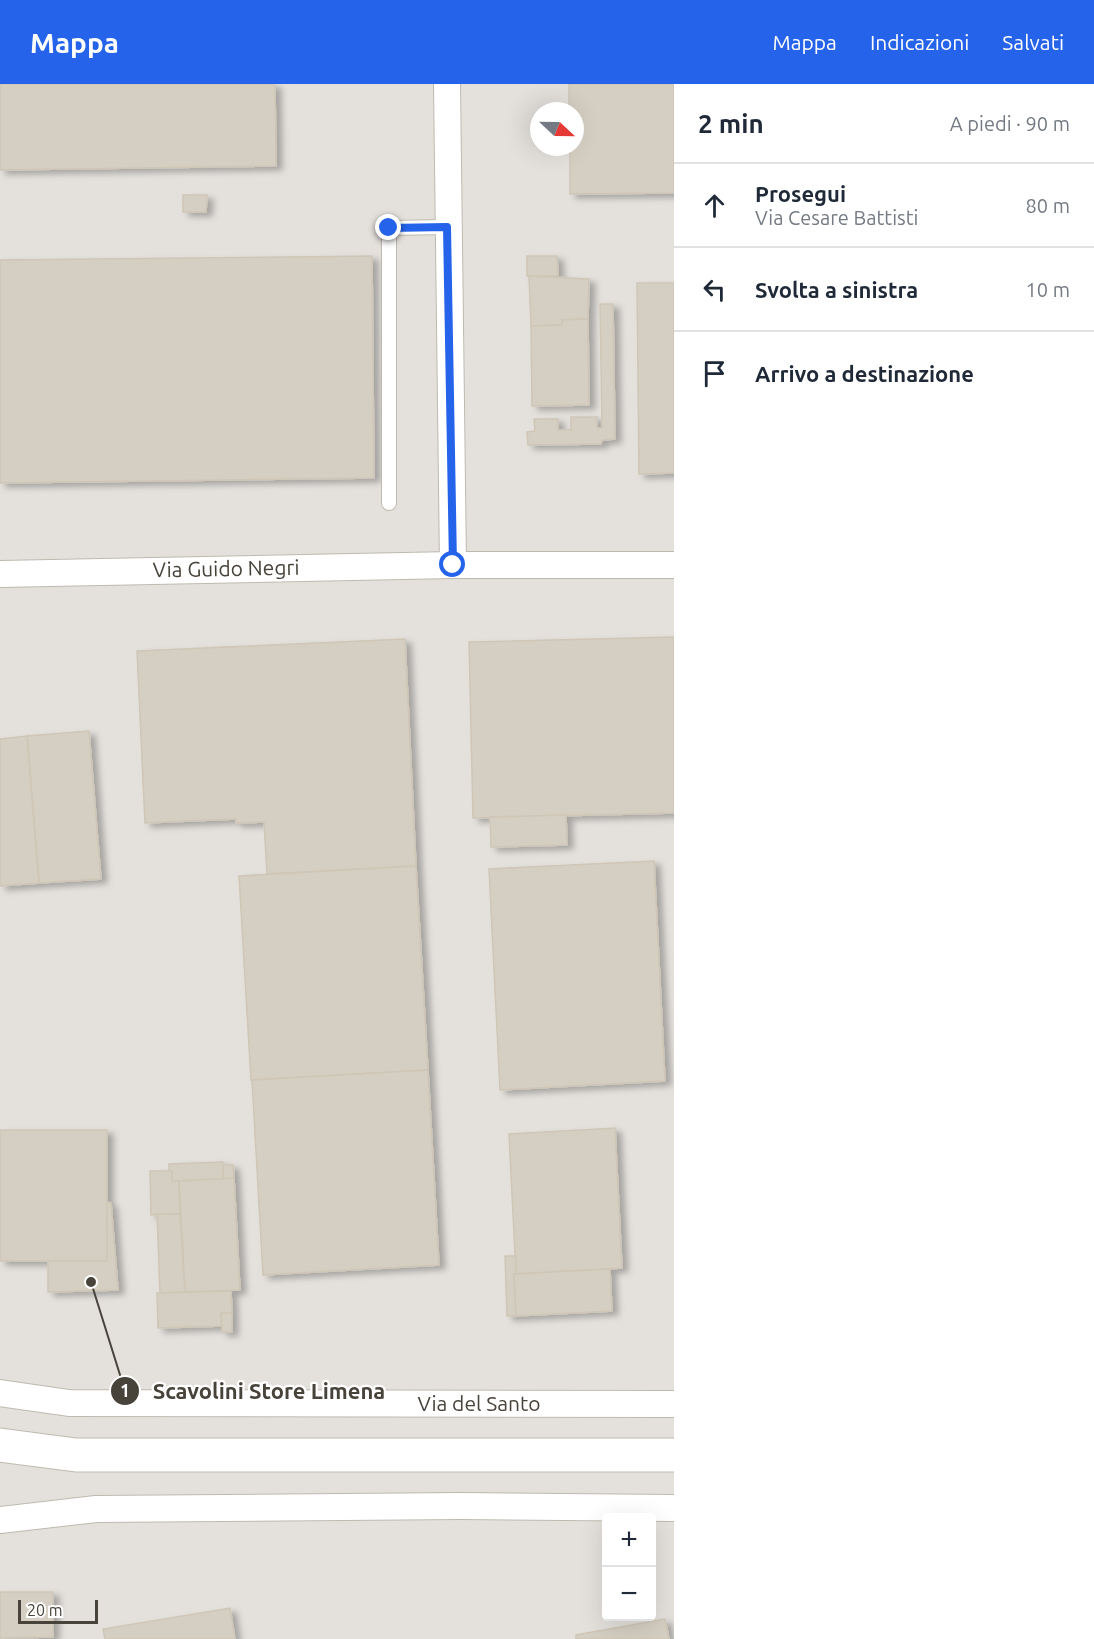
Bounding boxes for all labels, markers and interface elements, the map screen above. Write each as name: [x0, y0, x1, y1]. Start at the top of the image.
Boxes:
text: Mappa: [30, 27, 119, 58]
text: Mappa: [772, 30, 837, 54]
text: Indicazioni: [870, 30, 969, 54]
text: Salvati: [1002, 30, 1064, 54]
north arrow: [530, 102, 584, 156]
text: 2 min: [698, 109, 764, 138]
text: A piedi · 90 m: [950, 112, 1070, 135]
text: Prosegui: [755, 181, 846, 206]
icon: ahead: [698, 189, 731, 222]
text: 80 m: [1026, 194, 1070, 217]
text: Via Cesare Battisti: [755, 206, 918, 229]
route end: [375, 214, 401, 240]
icon: left: [698, 273, 731, 306]
text: Svolta a sinistra: [755, 277, 918, 302]
text: 10 m: [1026, 278, 1070, 301]
icon: arrive: [698, 357, 731, 390]
text: Arrivo a destinazione: [755, 361, 974, 386]
route start: [439, 551, 465, 577]
street label: Via Guido Negri: [152, 555, 300, 581]
callout: Scavolini Store Limena: [110, 1371, 397, 1411]
text: Scavolini Store Limena: [153, 1378, 385, 1403]
text: 1: [120, 1380, 130, 1400]
street label: Via del Santo: [417, 1391, 541, 1415]
map controls: [602, 1513, 656, 1621]
button: +: [602, 1513, 656, 1567]
button: −: [602, 1567, 656, 1621]
scale bar: [18, 1597, 98, 1624]
text: 20 m: [27, 1601, 63, 1619]

